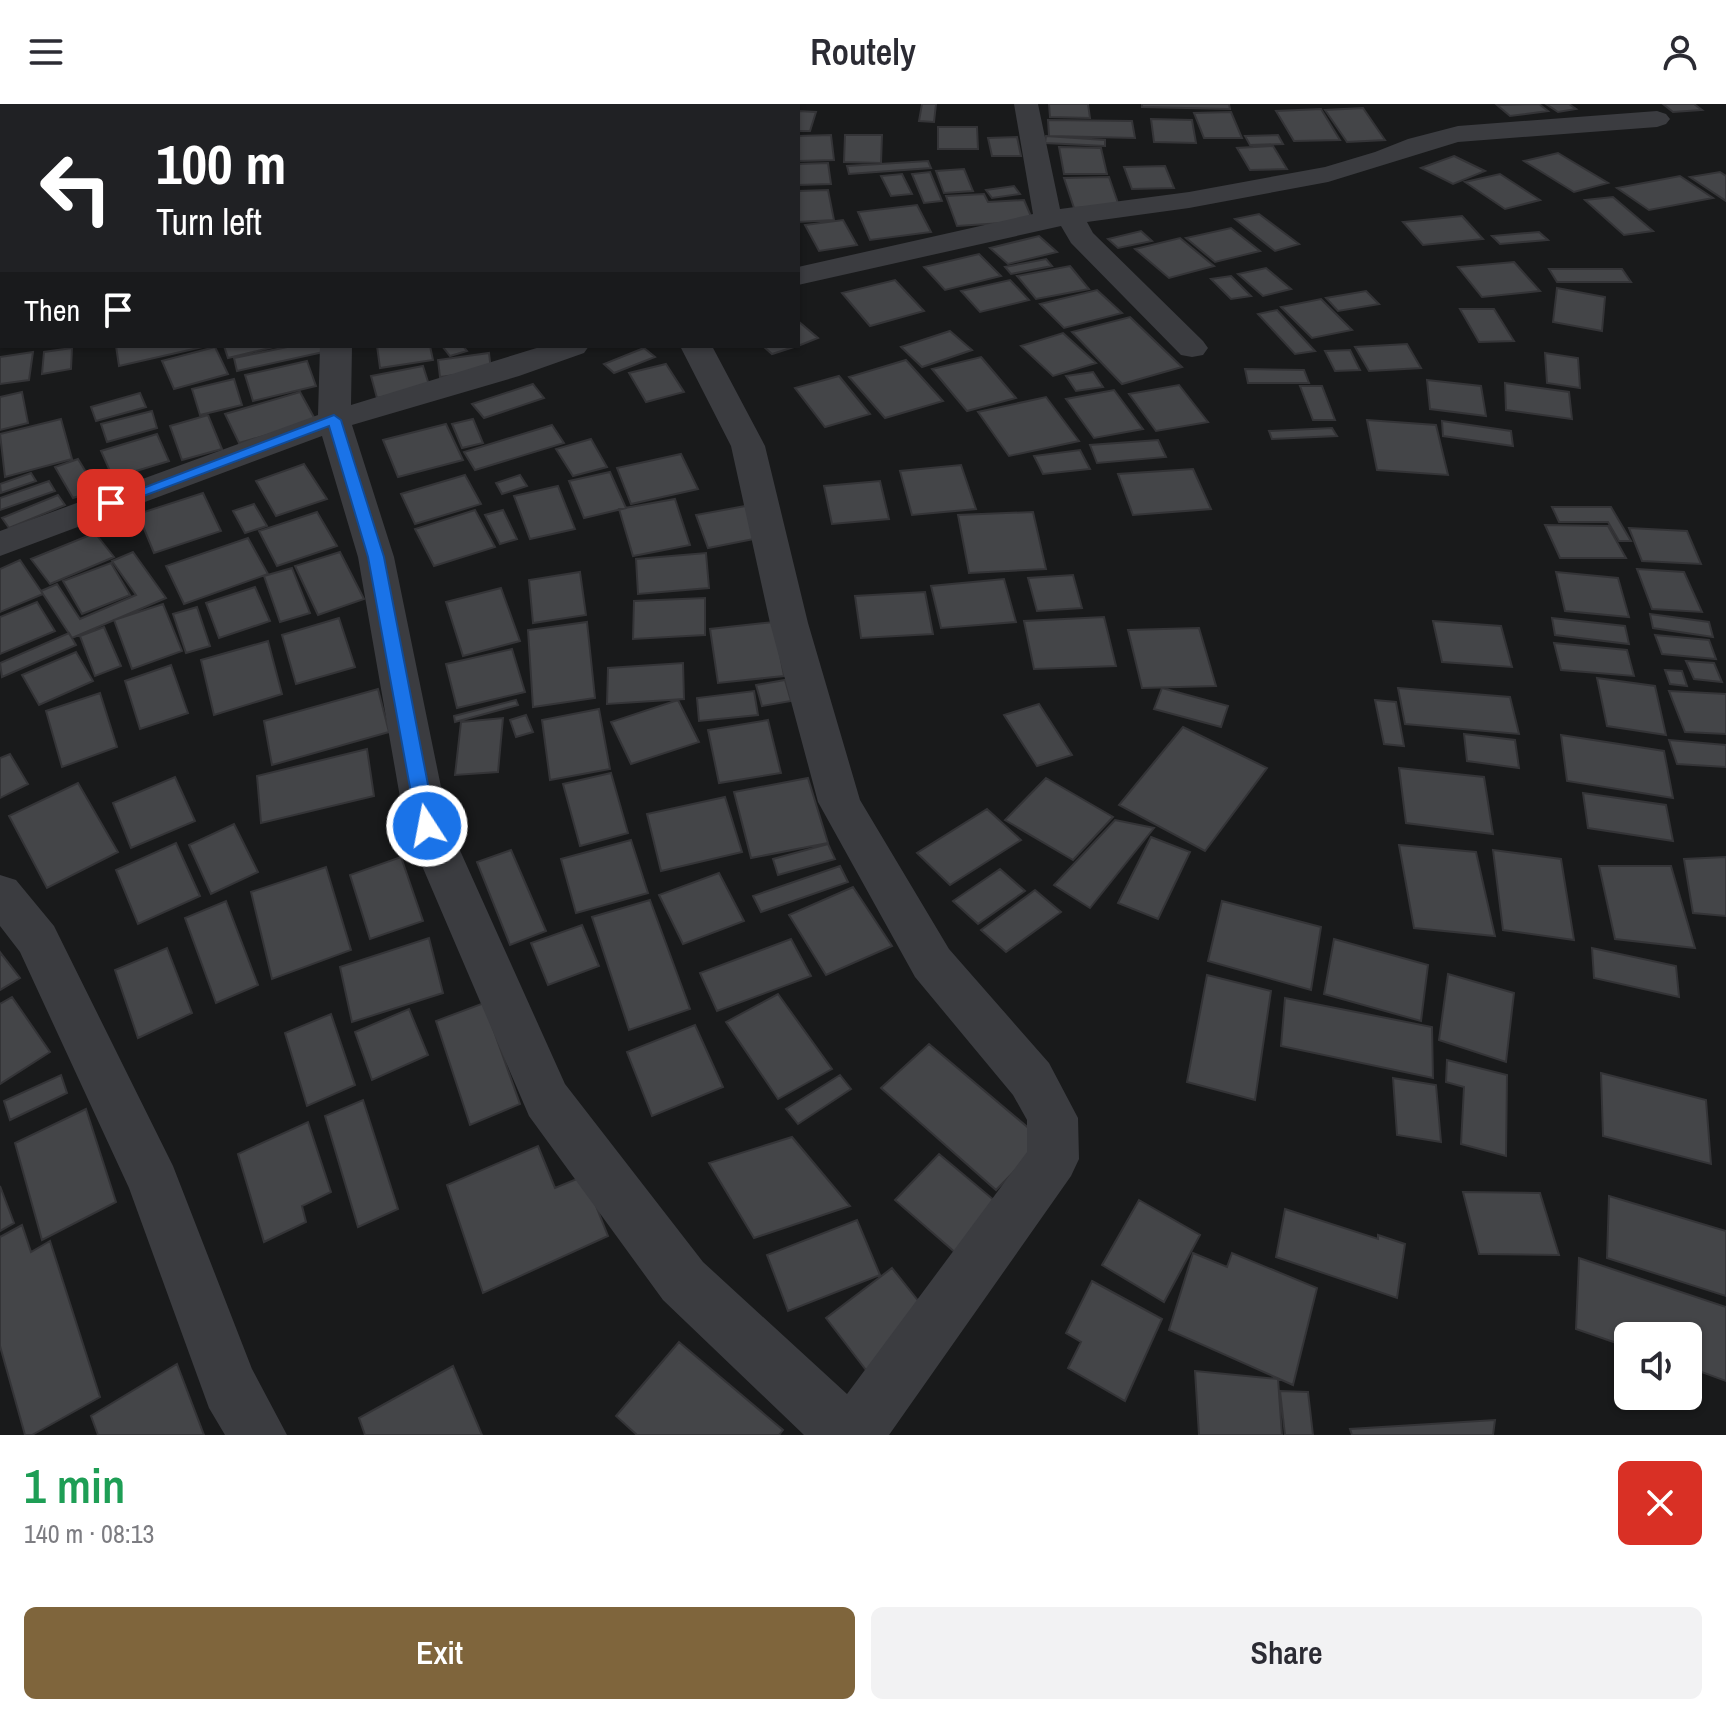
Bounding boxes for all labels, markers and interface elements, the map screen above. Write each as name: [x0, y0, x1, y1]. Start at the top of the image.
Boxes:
text: Routely: [810, 28, 916, 76]
icon: menu: [24, 30, 68, 74]
icon: person: [1658, 30, 1702, 74]
text: 100 m: [156, 126, 286, 201]
icon: left: [24, 136, 128, 240]
text: Turn left: [156, 198, 262, 246]
icon: arrive: [96, 288, 140, 332]
text: Then: [24, 290, 80, 330]
pin: [77, 469, 145, 537]
icon: arrive: [89, 481, 133, 525]
position arrow: [385, 784, 469, 868]
map controls: [1614, 1322, 1702, 1410]
button: sound: [1614, 1322, 1702, 1410]
text: 1 min: [24, 1453, 125, 1518]
button: close: [1618, 1461, 1702, 1545]
text: 140 m · 08:13: [24, 1516, 154, 1551]
button: Exit: [24, 1607, 855, 1699]
button: Share: [871, 1607, 1702, 1699]

